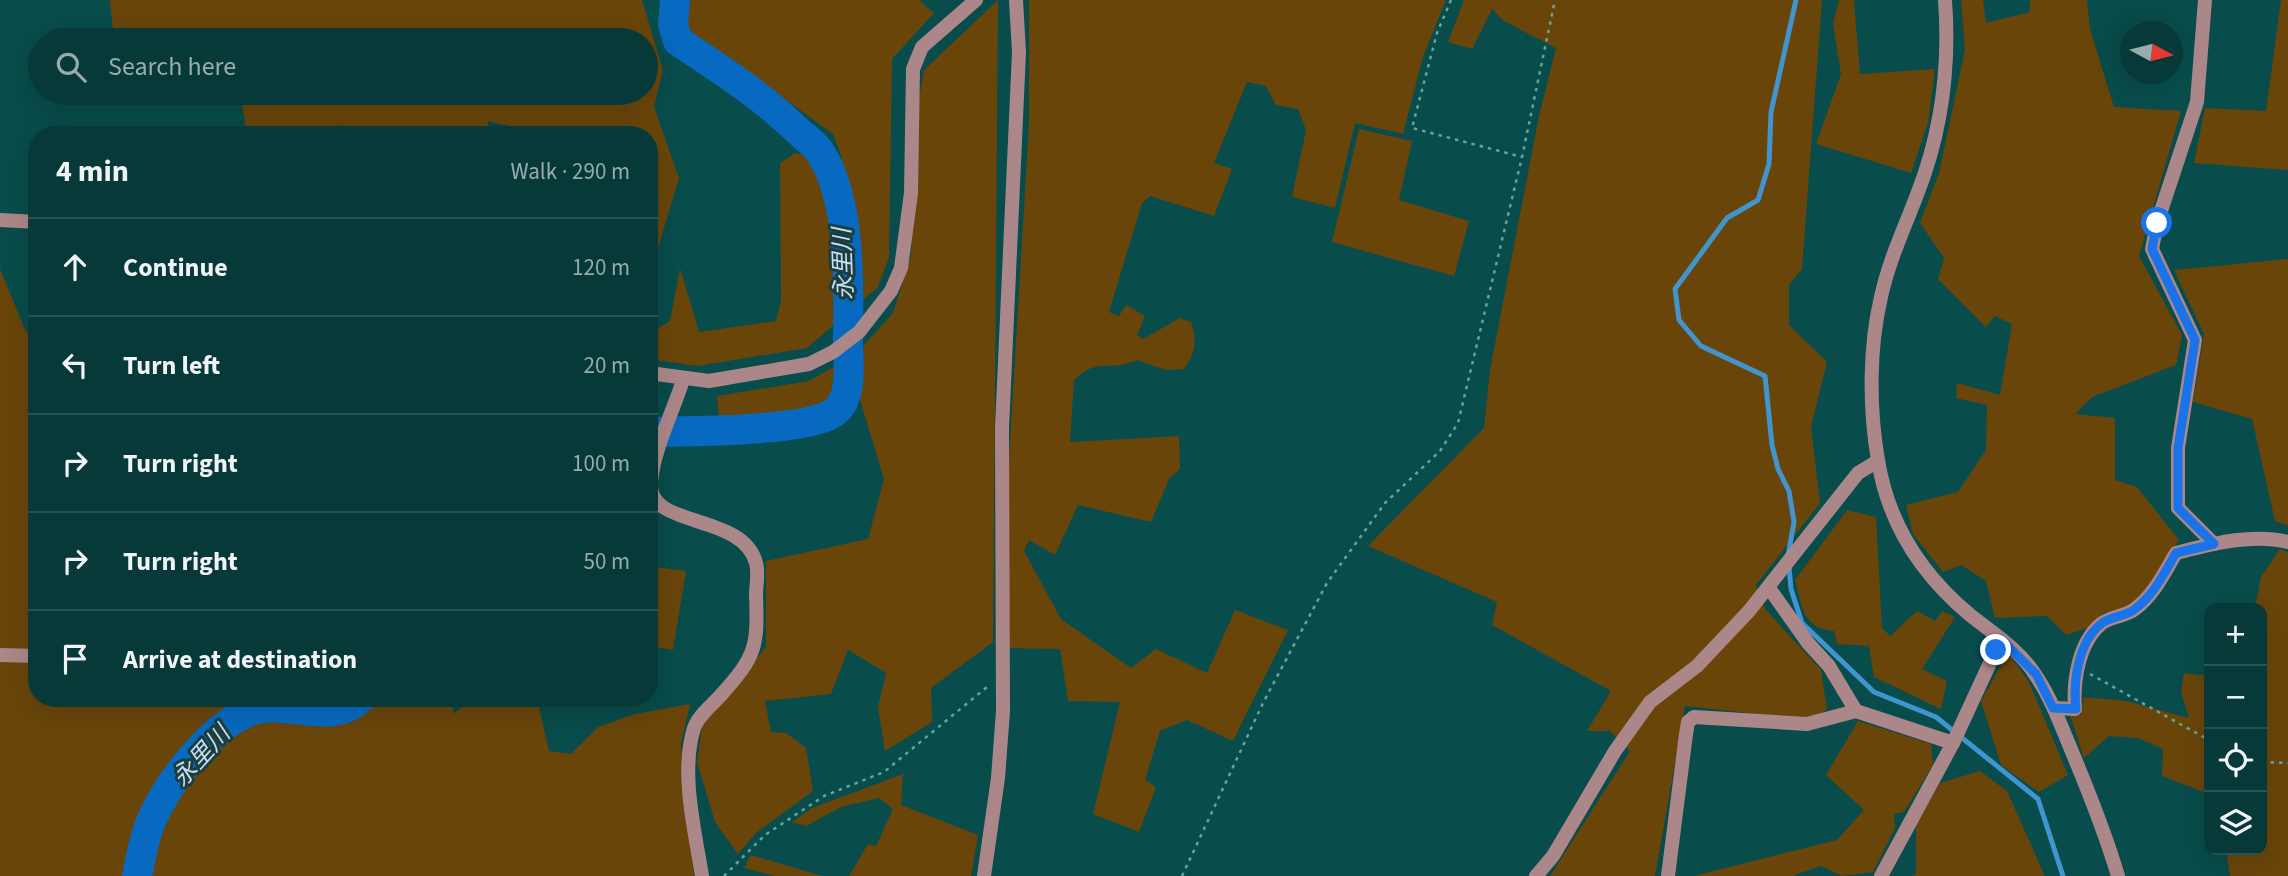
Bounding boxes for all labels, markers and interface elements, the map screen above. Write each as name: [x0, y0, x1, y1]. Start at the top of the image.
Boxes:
north arrow: [2120, 21, 2183, 84]
search box: [28, 28, 658, 105]
icon: search: [52, 48, 90, 86]
text: Search here: [108, 48, 236, 85]
text: 4 min: [56, 150, 129, 193]
text: Walk · 290 m: [511, 155, 630, 188]
route start: [2141, 207, 2172, 238]
water label: 永里川: [825, 224, 862, 301]
icon: ahead: [56, 248, 94, 286]
text: Continue: [123, 249, 228, 286]
text: 120 m: [572, 251, 630, 284]
icon: left: [56, 346, 94, 384]
text: Turn left: [123, 347, 220, 384]
text: 20 m: [583, 349, 630, 382]
icon: right: [56, 444, 94, 482]
text: Turn right: [123, 445, 238, 482]
text: 100 m: [572, 447, 630, 480]
icon: right: [56, 542, 94, 580]
text: Turn right: [123, 543, 238, 580]
text: 50 m: [583, 545, 630, 578]
map controls: [2204, 603, 2267, 855]
button: +: [2204, 603, 2267, 666]
route end: [1980, 634, 2011, 665]
icon: arrive: [56, 640, 94, 678]
text: Arrive at destination: [123, 641, 357, 678]
button: −: [2204, 666, 2267, 729]
water label: 永里川: [164, 716, 240, 795]
button: locate: [2204, 729, 2267, 792]
button: layers: [2204, 792, 2267, 855]

